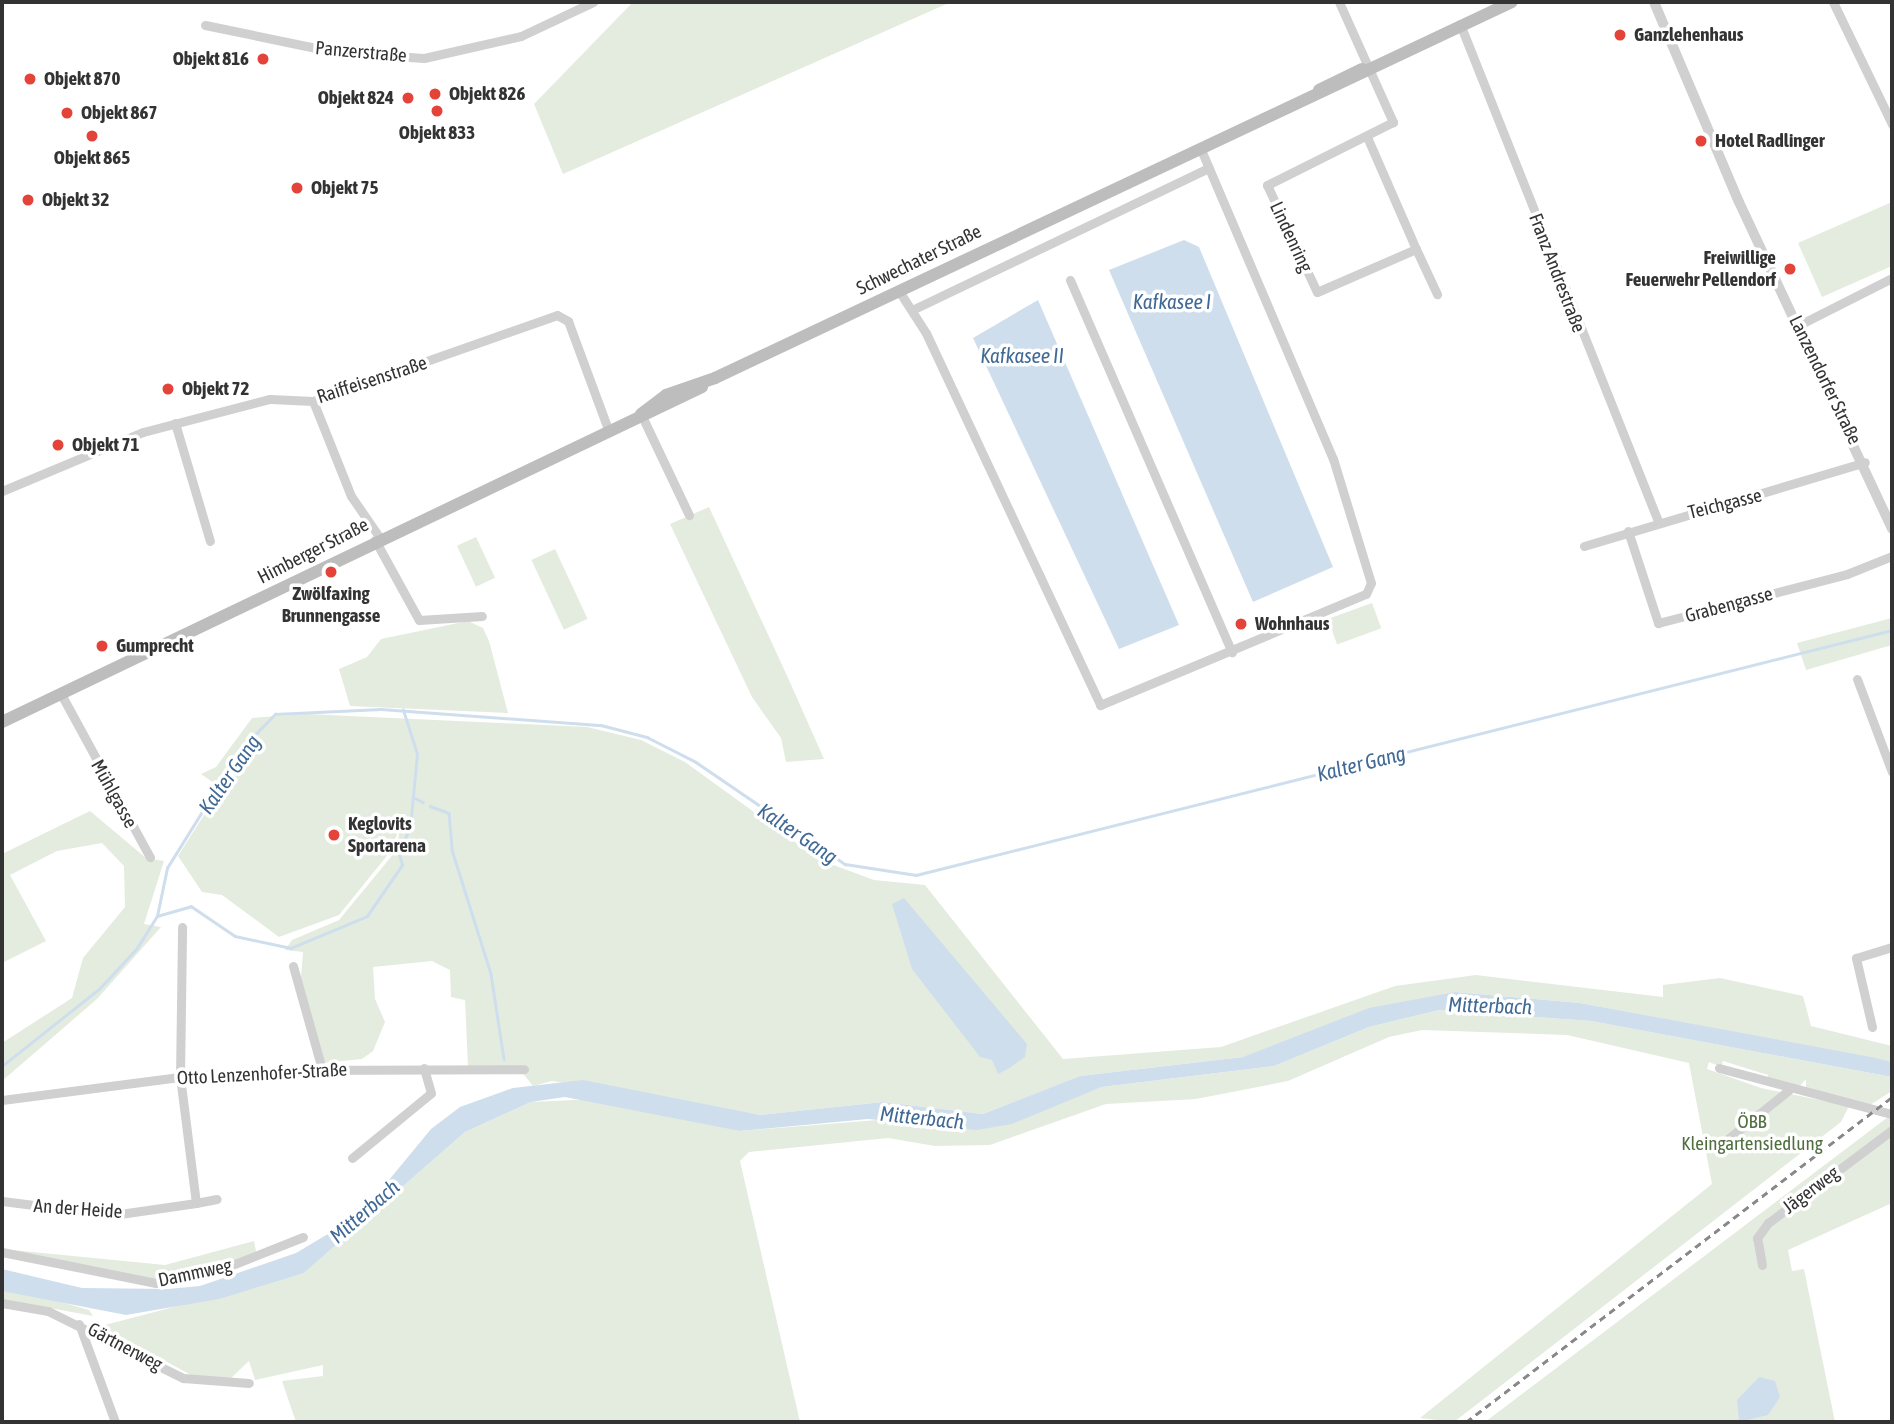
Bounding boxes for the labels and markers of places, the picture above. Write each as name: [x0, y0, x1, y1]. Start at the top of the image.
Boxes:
place label: Ganzlehenhaus: [1634, 24, 1743, 46]
marker: Ganzlehenhaus: [1612, 27, 1628, 43]
place label: Objekt 816: [173, 48, 249, 70]
marker: Objekt 816: [255, 51, 271, 67]
place label: Objekt 870: [44, 68, 120, 90]
marker: Objekt 870: [22, 71, 38, 87]
place label: Objekt 826: [449, 83, 525, 105]
marker: Objekt 826: [427, 86, 443, 102]
place label: Objekt 824: [318, 87, 394, 109]
marker: Objekt 824: [400, 90, 416, 106]
place label: Objekt 867: [81, 102, 157, 124]
marker: Objekt 833: [429, 103, 445, 119]
marker: Objekt 867: [59, 105, 75, 121]
place label: Objekt 833: [399, 122, 475, 144]
marker: Objekt 865: [84, 128, 100, 144]
place label: Hotel Radlinger: [1715, 130, 1824, 152]
marker: Hotel Radlinger: [1693, 133, 1709, 149]
place label: Objekt 865: [54, 147, 130, 169]
place label: Objekt 75: [311, 177, 378, 199]
marker: Objekt 75: [289, 180, 305, 196]
place label: Objekt 32: [42, 189, 109, 211]
marker: Objekt 32: [20, 192, 36, 208]
place label: Freiwillige Feuerwehr Pellendorf: [1625, 247, 1776, 291]
marker: Freiwillige Feuerwehr Pellendorf: [1782, 261, 1798, 277]
place label: Objekt 72: [182, 378, 249, 400]
marker: Objekt 72: [160, 381, 176, 397]
place label: Objekt 71: [72, 434, 139, 456]
marker: Objekt 71: [50, 437, 66, 453]
marker: Zwölfaxing Brunnengasse: [323, 564, 339, 580]
place label: Zwölfaxing Brunnengasse: [282, 583, 380, 627]
place label: Wohnhaus: [1255, 613, 1329, 635]
marker: Wohnhaus: [1233, 616, 1249, 632]
place label: Gumprecht: [116, 635, 194, 657]
marker: Gumprecht: [94, 638, 110, 654]
place label: Keglovits Sportarena: [348, 813, 426, 857]
marker: Keglovits Sportarena: [326, 827, 342, 843]

